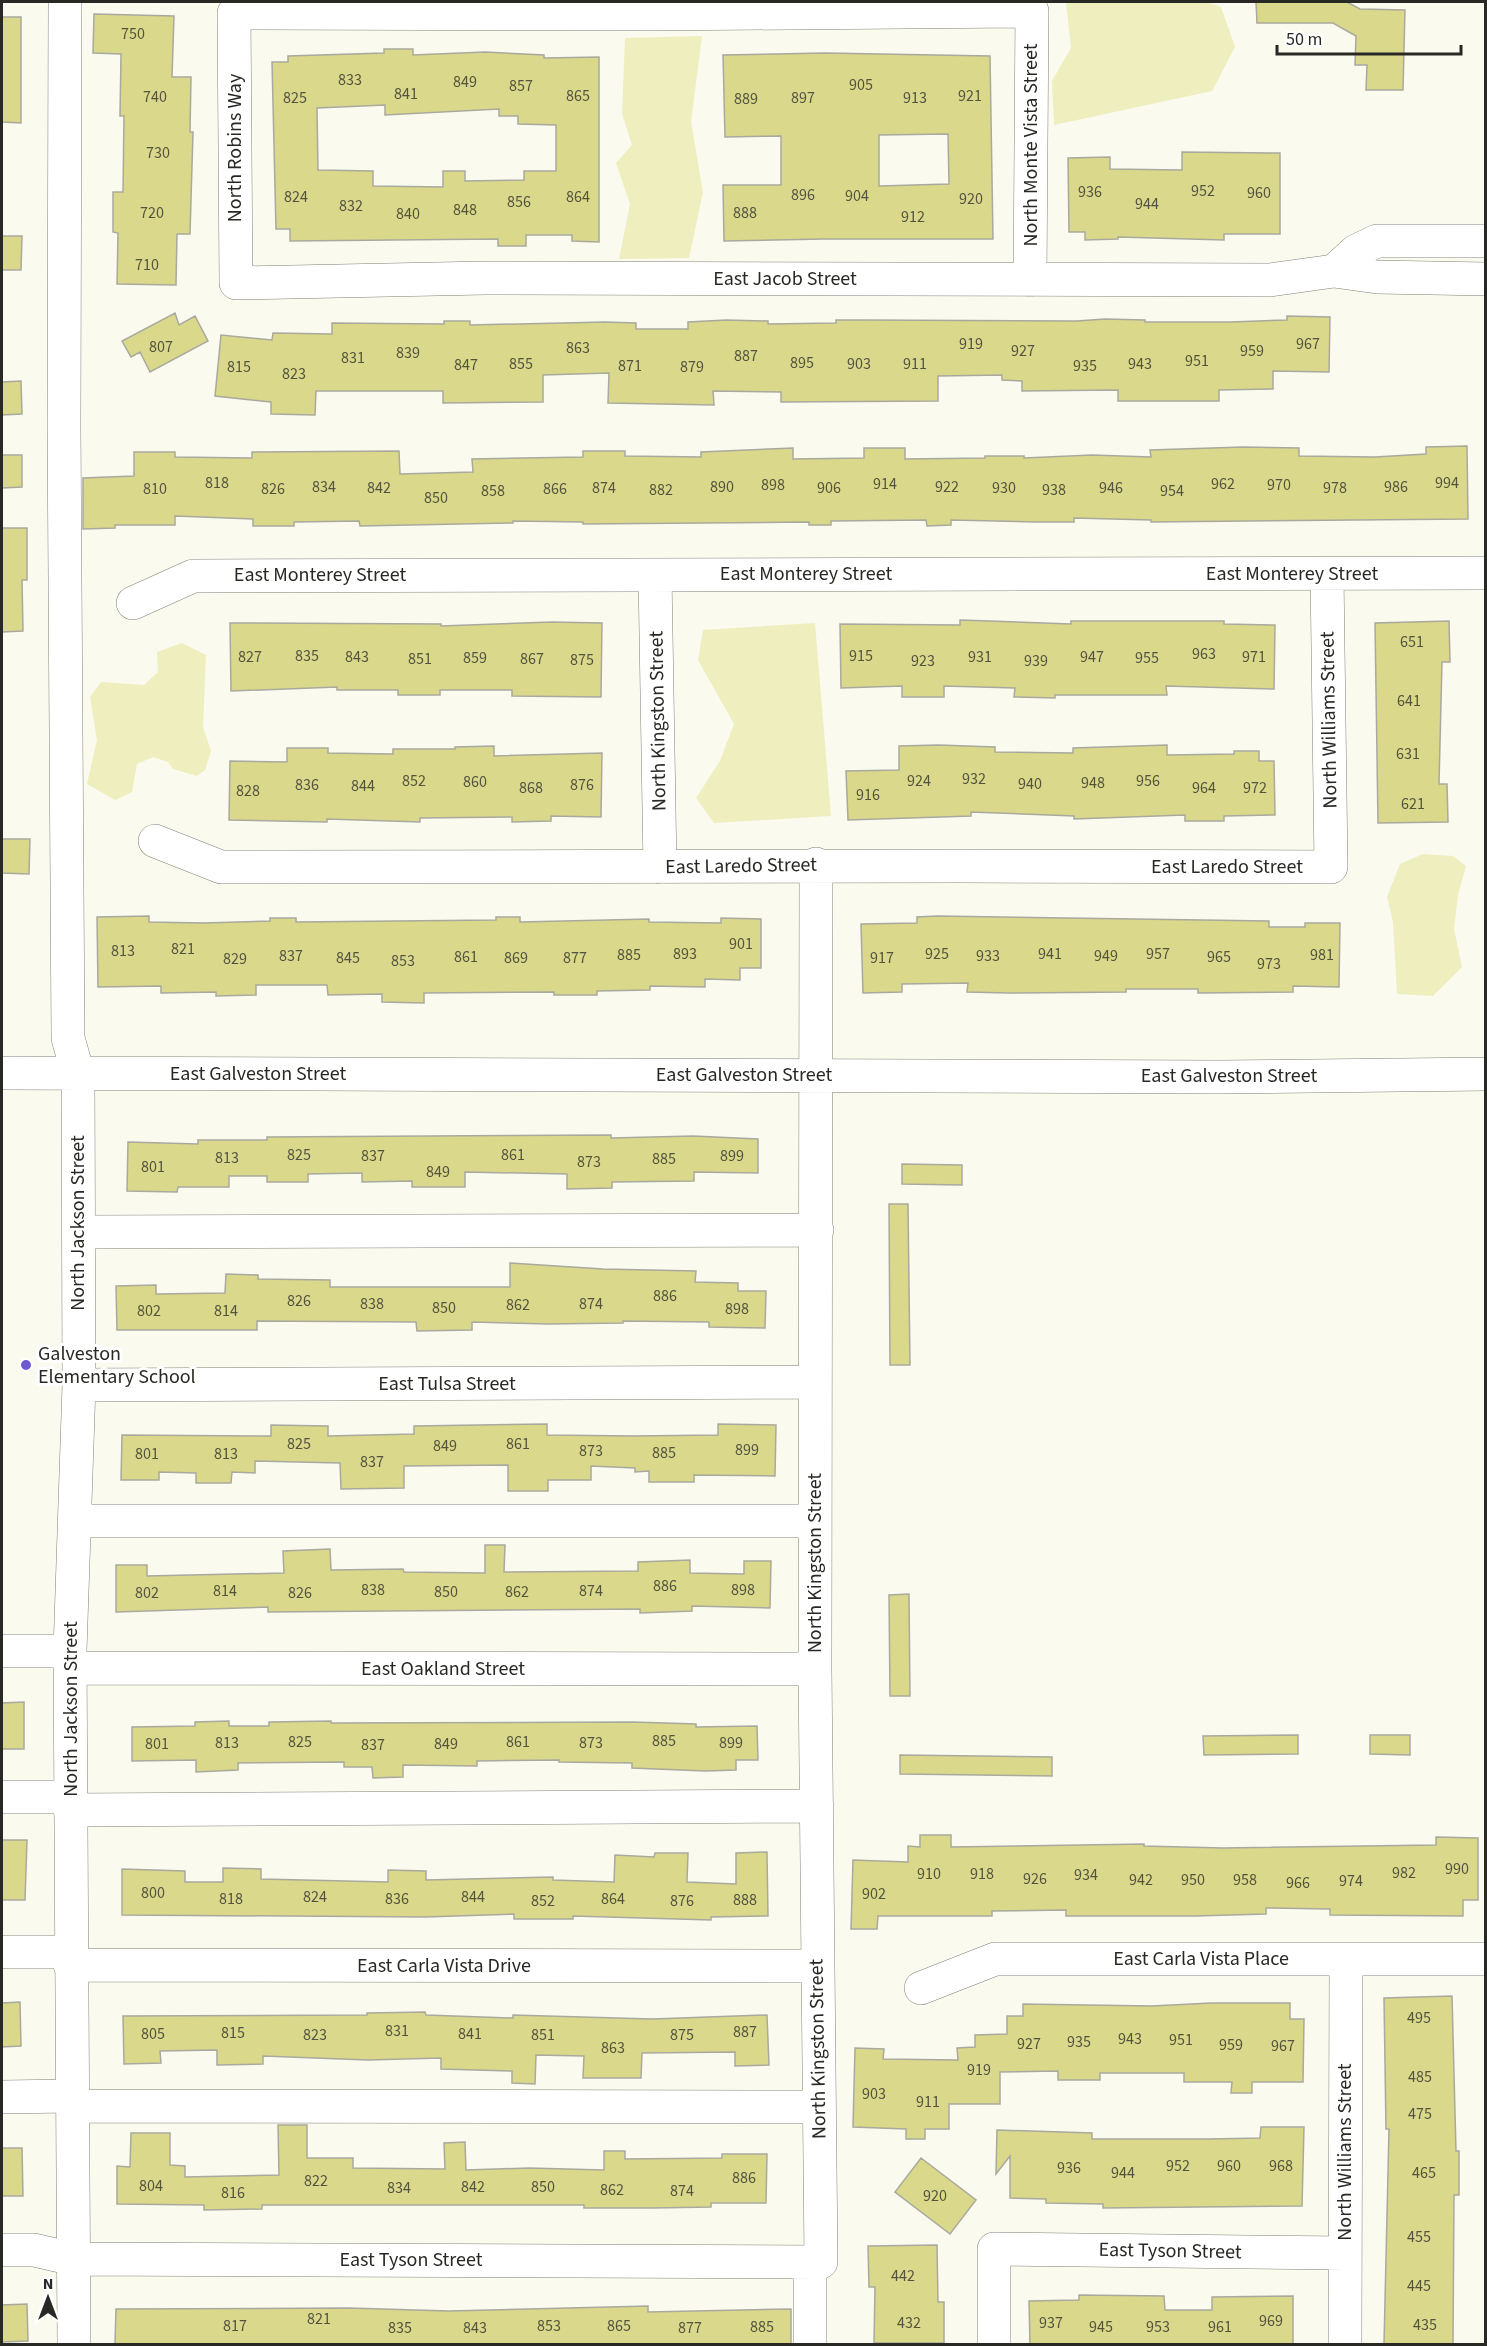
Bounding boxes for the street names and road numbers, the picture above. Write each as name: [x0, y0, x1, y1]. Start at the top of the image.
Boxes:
street label: North Monte Vista Street: [1017, 43, 1045, 246]
street label: North Robins Way: [221, 73, 249, 222]
street label: East Jacob Street: [713, 265, 857, 293]
street label: East Monterey Street: [720, 560, 892, 588]
street label: East Monterey Street: [1206, 560, 1378, 588]
street label: East Monterey Street: [234, 561, 406, 589]
street label: North Kingston Street: [642, 630, 674, 811]
street label: North Williams Street: [1313, 631, 1345, 809]
street label: East Laredo Street: [665, 851, 817, 881]
street label: East Laredo Street: [1151, 853, 1303, 881]
street label: East Galveston Street: [170, 1060, 346, 1088]
street label: East Galveston Street: [656, 1061, 832, 1089]
street label: East Galveston Street: [1141, 1062, 1317, 1090]
street label: North Jackson Street: [64, 1135, 92, 1311]
street label: East Tulsa Street: [378, 1370, 516, 1398]
street label: North Kingston Street: [801, 1473, 829, 1653]
street label: North Jackson Street: [57, 1621, 85, 1797]
street label: East Oakland Street: [361, 1655, 525, 1683]
street label: East Carla Vista Place: [1113, 1945, 1289, 1973]
street label: East Carla Vista Drive: [357, 1952, 531, 1980]
street label: North Kingston Street: [802, 1958, 834, 2139]
street label: North Williams Street: [1331, 2063, 1359, 2241]
street label: East Tyson Street: [1098, 2236, 1242, 2266]
street label: East Tyson Street: [339, 2246, 483, 2274]

